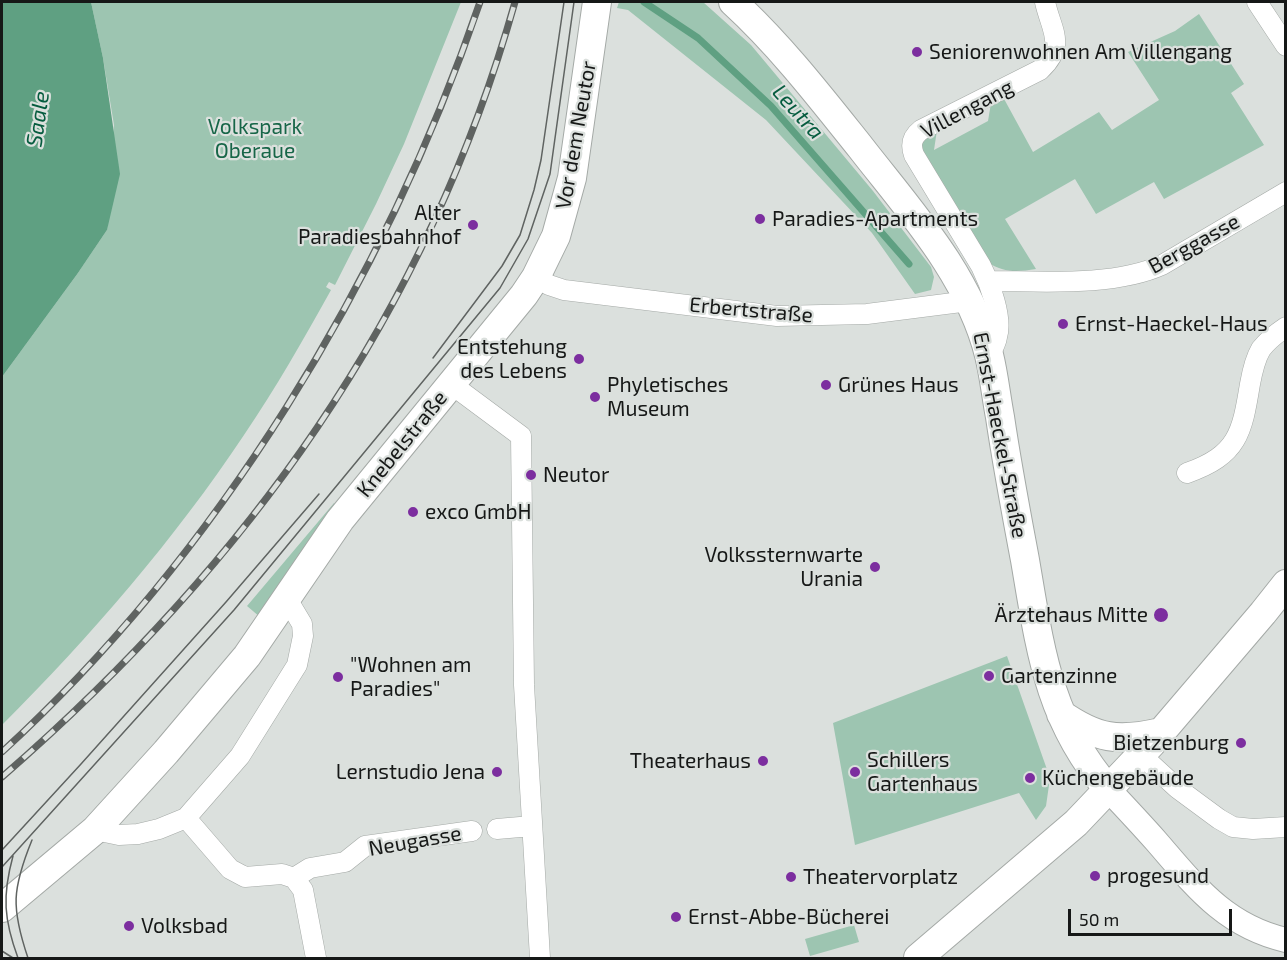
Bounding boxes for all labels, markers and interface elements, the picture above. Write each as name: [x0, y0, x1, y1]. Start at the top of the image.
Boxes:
place label: Seniorenwohnen Am Villengang: [929, 39, 1232, 65]
marker: Seniorenwohnen Am Villengang: [910, 45, 924, 59]
street label: Vor dem Neutor: [551, 59, 601, 211]
street label: Villengang: [916, 74, 1018, 144]
water label: Leutra: [767, 79, 829, 145]
water label: Saale: [21, 90, 55, 148]
park label: Volkspark Oberaue: [208, 114, 302, 164]
place label: Alter Paradiesbahnhof: [298, 200, 461, 250]
place label: Paradies-Apartments: [772, 206, 978, 232]
street label: Berggasse: [1144, 209, 1244, 279]
marker: Paradies-Apartments: [753, 212, 767, 226]
marker: Alter Paradiesbahnhof: [466, 218, 480, 232]
street label: Erbertstraße: [688, 292, 814, 328]
place label: Ernst-Haeckel-Haus: [1075, 311, 1268, 337]
marker: Ernst-Haeckel-Haus: [1056, 317, 1070, 331]
street label: Ernst-Haeckel-Straße: [968, 330, 1032, 540]
place label: Entstehung des Lebens: [457, 334, 567, 384]
marker: Entstehung des Lebens: [572, 352, 586, 366]
place label: Phyletisches Museum: [607, 372, 729, 422]
place label: Grünes Haus: [838, 372, 959, 398]
marker: Grünes Haus: [819, 378, 833, 392]
street label: Knebelstraße: [351, 386, 453, 502]
marker: Phyletisches Museum: [588, 390, 602, 404]
place label: Neutor: [543, 462, 609, 488]
marker: Neutor: [524, 468, 538, 482]
place label: exco GmbH: [425, 499, 531, 525]
marker: exco GmbH: [406, 505, 420, 519]
place label: Volkssternwarte Urania: [704, 542, 863, 592]
marker: Volkssternwarte Urania: [868, 560, 882, 574]
place label: Ärztehaus Mitte: [995, 602, 1148, 628]
marker: Ärztehaus Mitte: [1152, 606, 1170, 624]
place label: "Wohnen am Paradies": [350, 652, 471, 702]
place label: Gartenzinne: [1001, 663, 1117, 689]
marker: Gartenzinne: [982, 669, 996, 683]
marker: "Wohnen am Paradies": [331, 670, 345, 684]
place label: Bietzenburg: [1113, 730, 1229, 756]
marker: Bietzenburg: [1234, 736, 1248, 750]
place label: Schillers Gartenhaus: [867, 747, 978, 797]
place label: Theaterhaus: [630, 748, 751, 774]
marker: Theaterhaus: [756, 754, 770, 768]
place label: Lernstudio Jena: [336, 759, 485, 785]
marker: Lernstudio Jena: [490, 765, 504, 779]
marker: Schillers Gartenhaus: [848, 765, 862, 779]
place label: Küchengebäude: [1042, 765, 1194, 791]
marker: Küchengebäude: [1023, 771, 1037, 785]
street label: Neugasse: [367, 820, 463, 862]
place label: progesund: [1107, 863, 1209, 889]
place label: Theatervorplatz: [803, 864, 958, 890]
marker: progesund: [1088, 869, 1102, 883]
marker: Theatervorplatz: [784, 870, 798, 884]
scale bar: [1071, 897, 1234, 935]
place label: Ernst-Abbe-Bücherei: [688, 904, 889, 930]
text: 50 m: [1079, 908, 1119, 930]
marker: Ernst-Abbe-Bücherei: [669, 910, 683, 924]
place label: Volksbad: [141, 913, 228, 939]
marker: Volksbad: [122, 919, 136, 933]

